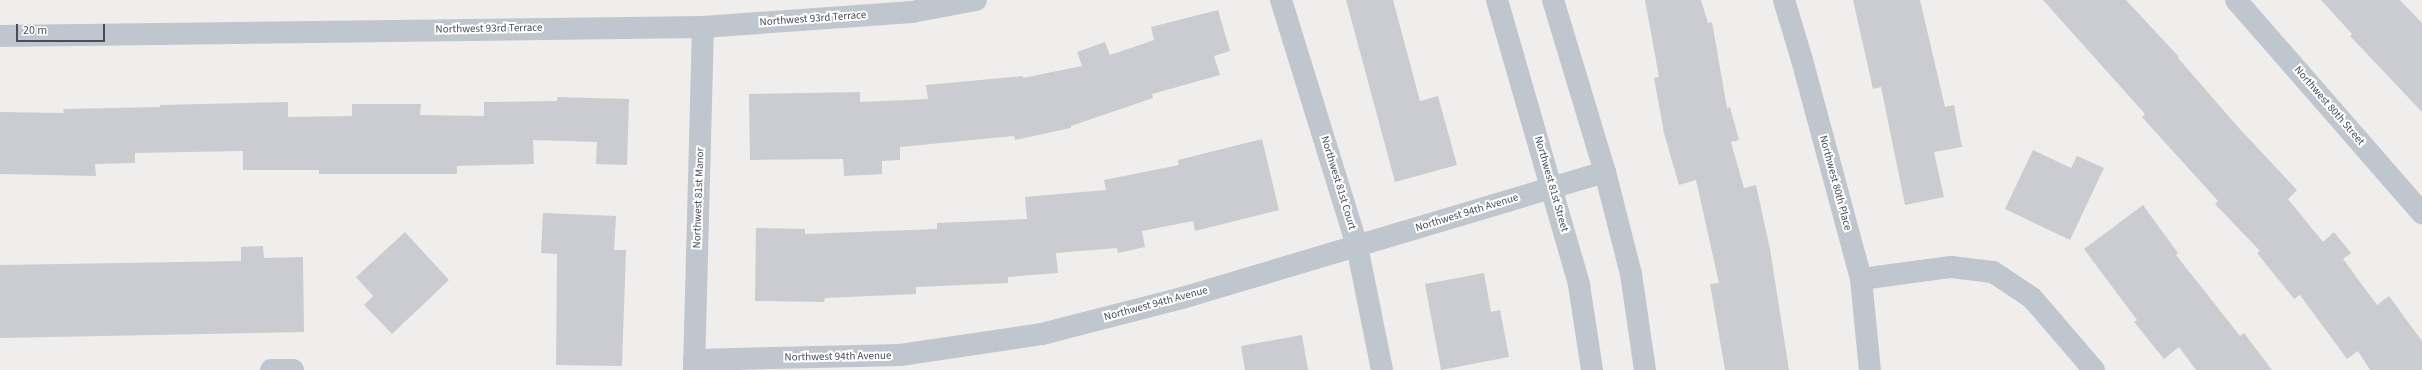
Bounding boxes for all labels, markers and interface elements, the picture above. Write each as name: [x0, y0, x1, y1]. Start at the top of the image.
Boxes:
street label: Northwest 93rd Terrace: [759, 9, 867, 29]
scale bar: [18, 16, 107, 42]
street label: Northwest 93rd Terrace: [435, 21, 543, 37]
text: 20 m: [23, 22, 47, 39]
street label: Northwest 80th Street: [2291, 64, 2367, 148]
street label: Northwest 80th Place: [1816, 134, 1854, 232]
street label: Northwest 81st Court: [1317, 135, 1359, 231]
street label: Northwest 81st Street: [1531, 135, 1571, 233]
street label: Northwest 81st Manor: [691, 147, 707, 249]
street label: Northwest 94th Avenue: [1414, 191, 1520, 235]
street label: Northwest 94th Avenue: [1103, 284, 1209, 324]
street label: Northwest 94th Avenue: [784, 349, 892, 365]

